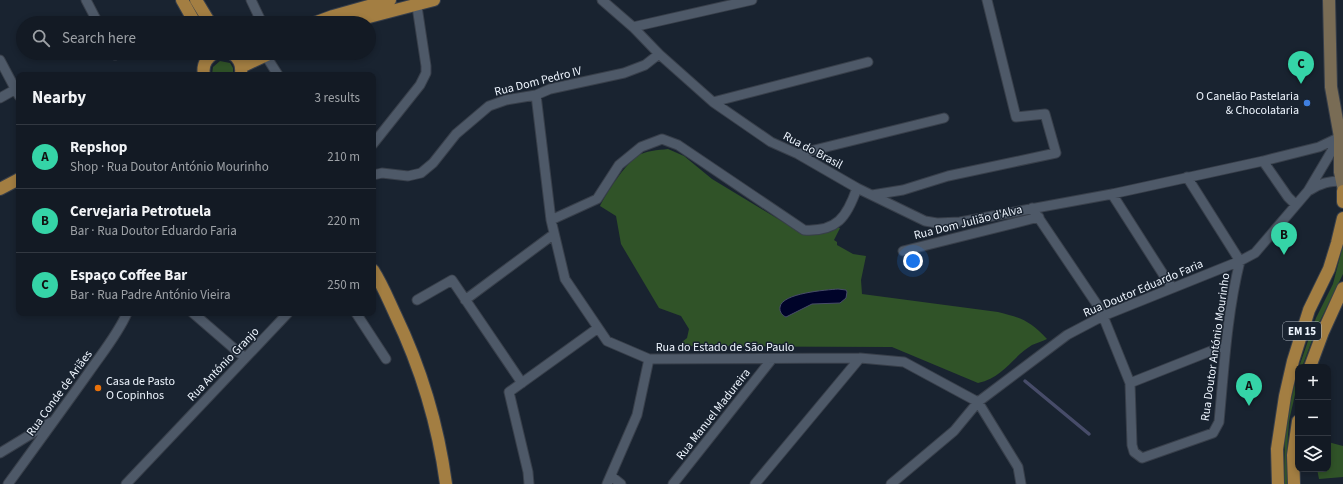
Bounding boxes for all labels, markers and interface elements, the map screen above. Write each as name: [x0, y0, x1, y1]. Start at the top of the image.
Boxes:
search box: [16, 16, 376, 60]
icon: search: [30, 27, 52, 49]
text: Search here: [62, 28, 136, 49]
pin: C: [1288, 51, 1314, 84]
street label: Rua Dom Pedro IV: [493, 62, 584, 101]
text: Nearby: [32, 86, 86, 110]
place label: O Canelão Pastelaria & Chocolataria: [1196, 88, 1299, 119]
text: 3 results: [315, 89, 360, 107]
marker: O Canelão Pastelaria & Chocolataria: [1302, 98, 1312, 108]
street label: Rua do Brasil: [780, 128, 846, 173]
text: Repshop: [70, 137, 127, 158]
text: A: [41, 148, 49, 166]
text: 210 m: [327, 148, 360, 166]
text: Shop · Rua Doutor António Mourinho: [70, 158, 269, 176]
text: Cervejaria Petrotuela: [70, 201, 211, 222]
street label: Rua Dom Julião d'Alva: [912, 201, 1024, 244]
text: B: [41, 212, 49, 230]
text: 220 m: [327, 212, 360, 230]
text: Bar · Rua Doutor Eduardo Faria: [70, 222, 237, 240]
pin: B: [1271, 222, 1297, 255]
your location: [903, 251, 923, 271]
street label: Rua Doutor Eduardo Faria: [1081, 255, 1206, 321]
text: Espaço Coffee Bar: [70, 265, 187, 286]
street label: Rua Doutor António Mourinho: [1197, 272, 1234, 422]
text: C: [41, 276, 49, 294]
text: 250 m: [327, 276, 360, 294]
text: Bar · Rua Padre António Vieira: [70, 286, 230, 304]
road number: EM 15: [1283, 322, 1321, 340]
street label: Rua António Granjo: [184, 324, 263, 405]
street label: Rua do Estado de São Paulo: [656, 339, 794, 356]
street label: Rua Conde de Ariães: [22, 347, 96, 440]
map controls: [1295, 364, 1331, 472]
button: +: [1295, 364, 1331, 400]
street label: Rua Manuel Madureira: [672, 365, 755, 464]
place label: Casa de Pasto O Copinhos: [106, 373, 175, 404]
pin: A: [1236, 373, 1262, 406]
marker: Casa de Pasto O Copinhos: [93, 383, 103, 393]
button: −: [1295, 400, 1331, 436]
button: layers: [1295, 436, 1331, 472]

